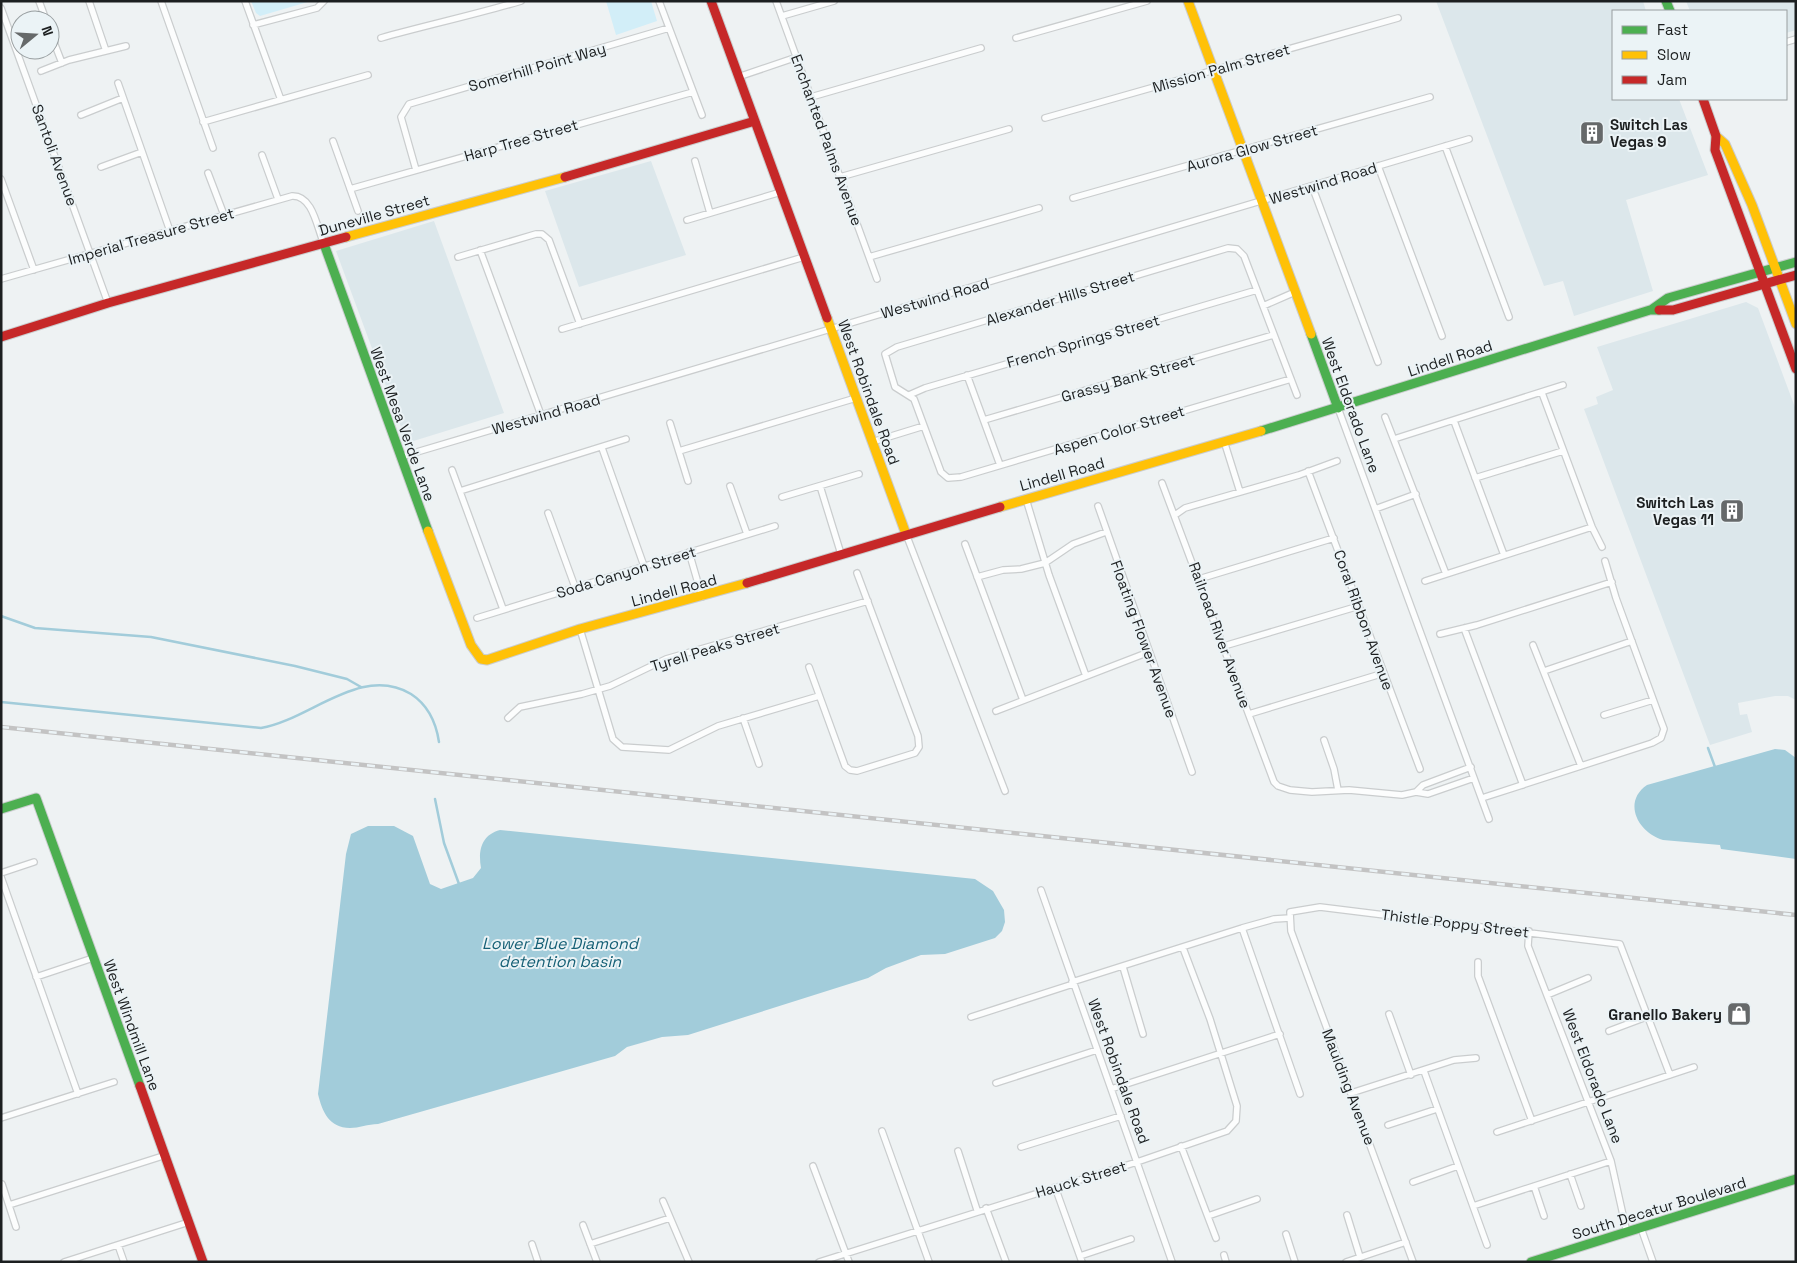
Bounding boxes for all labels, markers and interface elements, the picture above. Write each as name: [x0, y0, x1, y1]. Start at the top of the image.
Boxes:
north arrow: [10, 10, 60, 60]
legend: [1612, 10, 1787, 100]
text: Fast: [1657, 20, 1688, 39]
text: N: [37, 24, 57, 38]
street label: Somerhill Point Way: [466, 38, 608, 96]
street label: Mission Palm Street: [1150, 39, 1292, 97]
text: Slow: [1657, 45, 1691, 64]
street label: Enchanted Palms Avenue: [787, 52, 867, 228]
text: Jam: [1657, 70, 1687, 89]
street label: Santoli Avenue: [28, 102, 82, 208]
street label: Harp Tree Street: [462, 115, 580, 165]
place label: Switch Las Vegas 9: [1610, 115, 1688, 151]
street label: Aurora Glow Street: [1184, 120, 1320, 176]
building icon: Switch Las Vegas 9: [1579, 120, 1605, 146]
street label: Westwind Road: [1267, 158, 1379, 208]
street label: Duneville Street: [316, 190, 432, 240]
street label: Imperial Treasure Street: [66, 203, 236, 269]
street label: Alexander Hills Street: [983, 266, 1137, 330]
street label: Westwind Road: [879, 273, 991, 323]
street label: French Springs Street: [1004, 310, 1162, 372]
street label: West Robindale Road: [834, 317, 904, 467]
street label: West Eldorado Lane: [1318, 335, 1384, 475]
street label: Lindell Road: [1405, 335, 1495, 381]
street label: West Mesa Verde Lane: [366, 344, 440, 504]
street label: Grassy Bank Street: [1059, 350, 1197, 406]
street label: Westwind Road: [490, 389, 602, 439]
street label: Aspen Color Street: [1051, 401, 1187, 459]
street label: Lindell Road: [1017, 453, 1107, 495]
place label: Switch Las Vegas 11: [1636, 493, 1714, 529]
building icon: Switch Las Vegas 11: [1719, 498, 1745, 524]
street label: Soda Canyon Street: [554, 542, 698, 602]
street label: Coral Ribbon Avenue: [1330, 547, 1398, 693]
street label: Floating Flower Avenue: [1107, 558, 1181, 721]
street label: Railroad River Avenue: [1185, 559, 1255, 711]
street label: Lindell Road: [629, 569, 719, 611]
street label: Tyrell Peaks Street: [648, 618, 782, 676]
street label: Thistle Poppy Street: [1380, 904, 1530, 942]
water label: Lower Blue Diamond detention basin: [482, 933, 640, 972]
street label: West Windmill Lane: [99, 957, 165, 1093]
street label: West Robindale Road: [1084, 996, 1154, 1146]
shop icon: Granello Bakery: [1726, 1001, 1752, 1027]
place label: Granello Bakery: [1608, 1005, 1722, 1024]
street label: West Eldorado Lane: [1559, 1006, 1628, 1146]
street label: Maulding Avenue: [1318, 1026, 1380, 1148]
street label: Hauck Street: [1033, 1156, 1129, 1202]
street label: South Decatur Boulevard: [1570, 1172, 1748, 1244]

